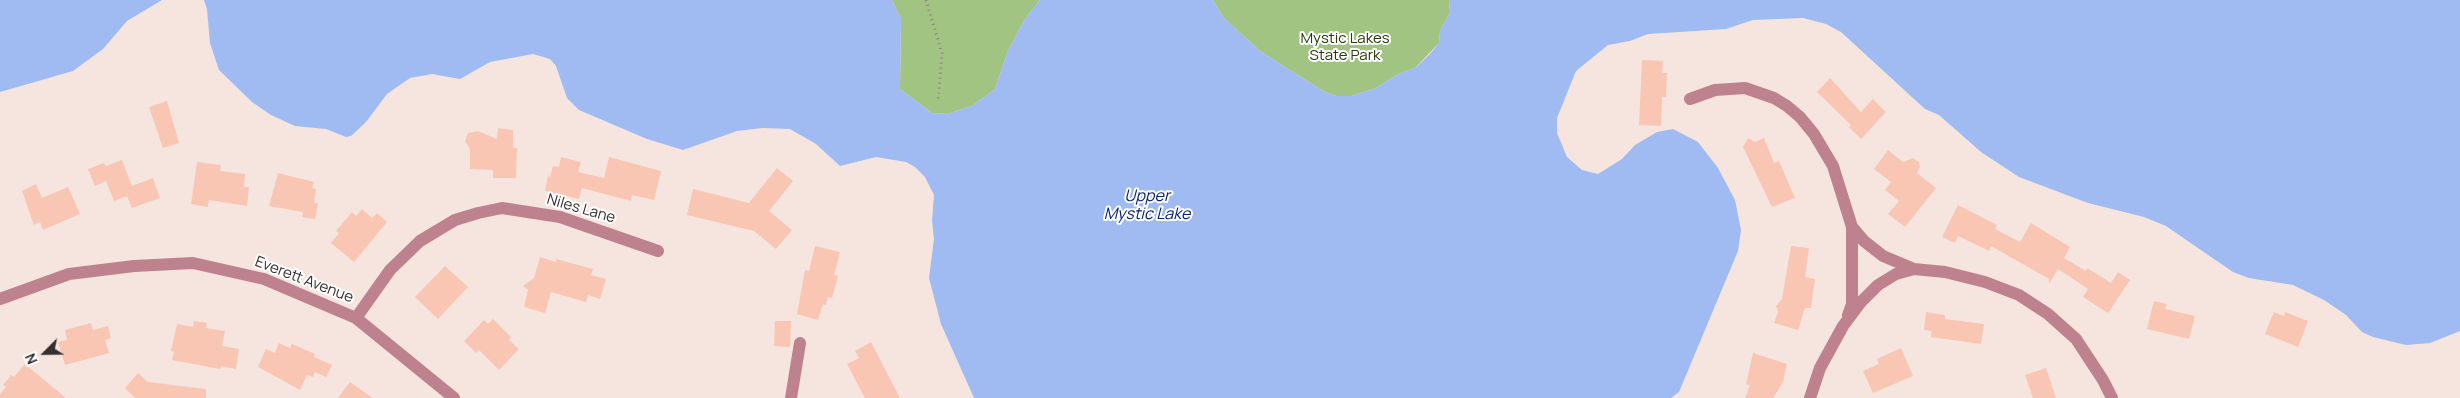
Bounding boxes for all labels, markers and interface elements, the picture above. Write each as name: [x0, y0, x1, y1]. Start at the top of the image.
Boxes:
park label: Mystic Lakes State Park: [1300, 30, 1390, 65]
water label: Upper Mystic Lake: [1104, 187, 1190, 225]
street label: Niles Lane: [545, 191, 617, 227]
street label: Everett Avenue: [252, 253, 356, 307]
north arrow: [20, 328, 70, 378]
text: N: [20, 351, 41, 367]

